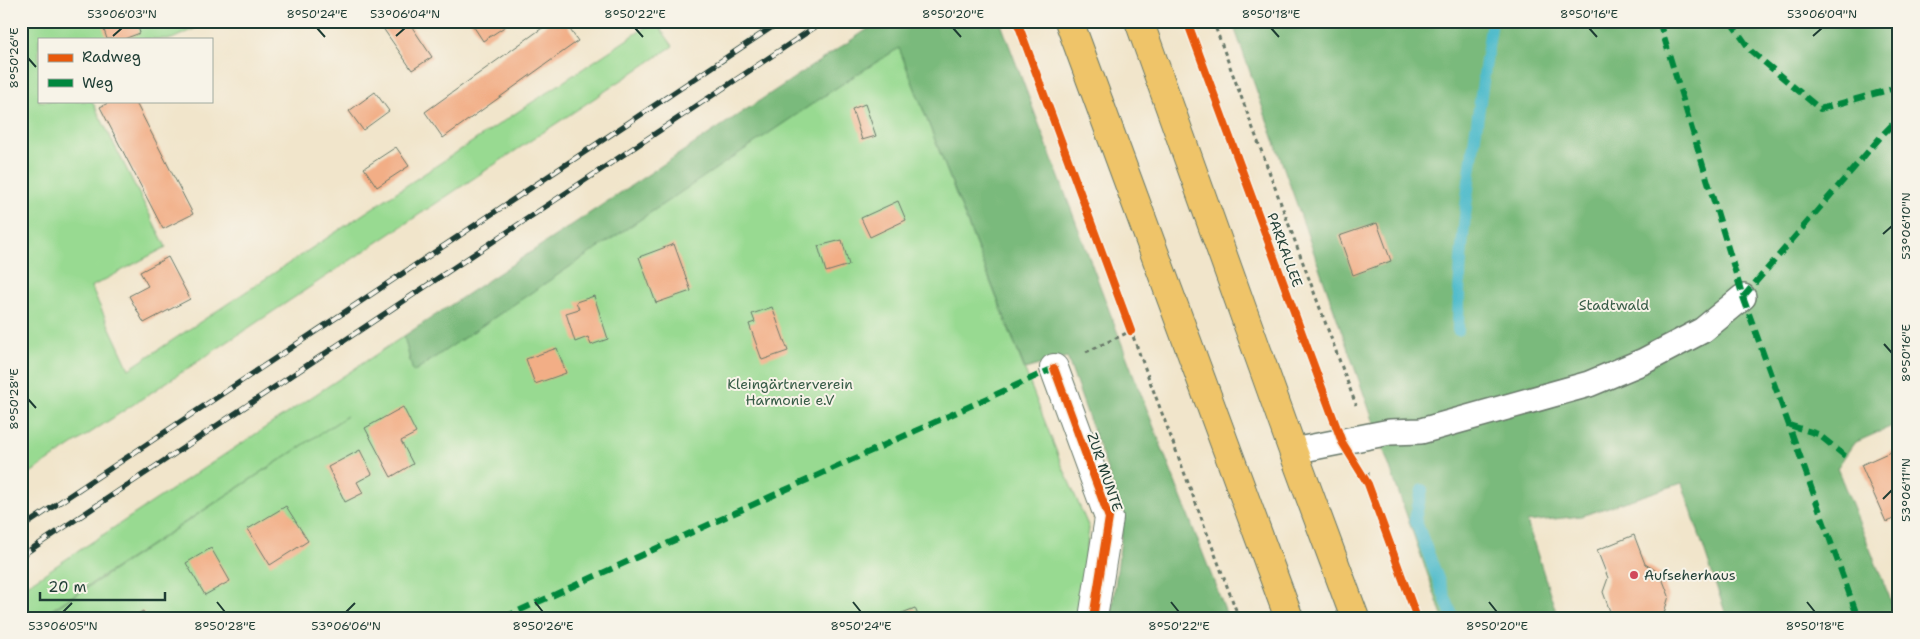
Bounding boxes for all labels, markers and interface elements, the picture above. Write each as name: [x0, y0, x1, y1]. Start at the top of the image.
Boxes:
text: 53°06'03"N: [87, 6, 157, 22]
text: 8°50'24"E: [286, 6, 348, 22]
text: 53°06'04"N: [370, 6, 440, 22]
text: 8°50'22"E: [604, 6, 666, 22]
text: 8°50'20"E: [922, 6, 984, 22]
text: 8°50'18"E: [1242, 6, 1300, 22]
text: 8°50'16"E: [1560, 6, 1618, 22]
text: 53°06'09"N: [1787, 6, 1857, 22]
text: 8°50'26"E: [6, 28, 22, 88]
legend: [38, 38, 212, 102]
text: Radweg: [82, 47, 141, 67]
text: Weg: [82, 73, 113, 93]
text: 53°06'10"N: [1898, 192, 1914, 260]
street label: PARKALLEE: [1263, 210, 1307, 290]
park label: Stadtwald: [1579, 296, 1649, 314]
text: 8°50'16"E: [1898, 324, 1914, 382]
text: 8°50'28"E: [6, 368, 22, 430]
park label: Kleingärtnerverein Harmonie e.V: [727, 375, 853, 409]
street label: ZUR MUNTE: [1083, 430, 1127, 514]
text: 53°06'11"N: [1898, 458, 1914, 522]
place label: Aufseherhaus: [1644, 566, 1736, 584]
scale bar: [40, 569, 165, 601]
marker: Aufseherhaus: [1628, 569, 1640, 581]
text: 20 m: [48, 577, 87, 597]
text: 53°06'05"N: [28, 618, 98, 634]
text: 8°50'28"E: [194, 618, 256, 634]
text: 53°06'06"N: [311, 618, 381, 634]
text: 8°50'26"E: [513, 618, 573, 634]
text: 8°50'24"E: [830, 618, 892, 634]
text: 8°50'22"E: [1148, 618, 1210, 634]
text: 8°50'20"E: [1466, 618, 1528, 634]
text: 8°50'18"E: [1786, 618, 1844, 634]

